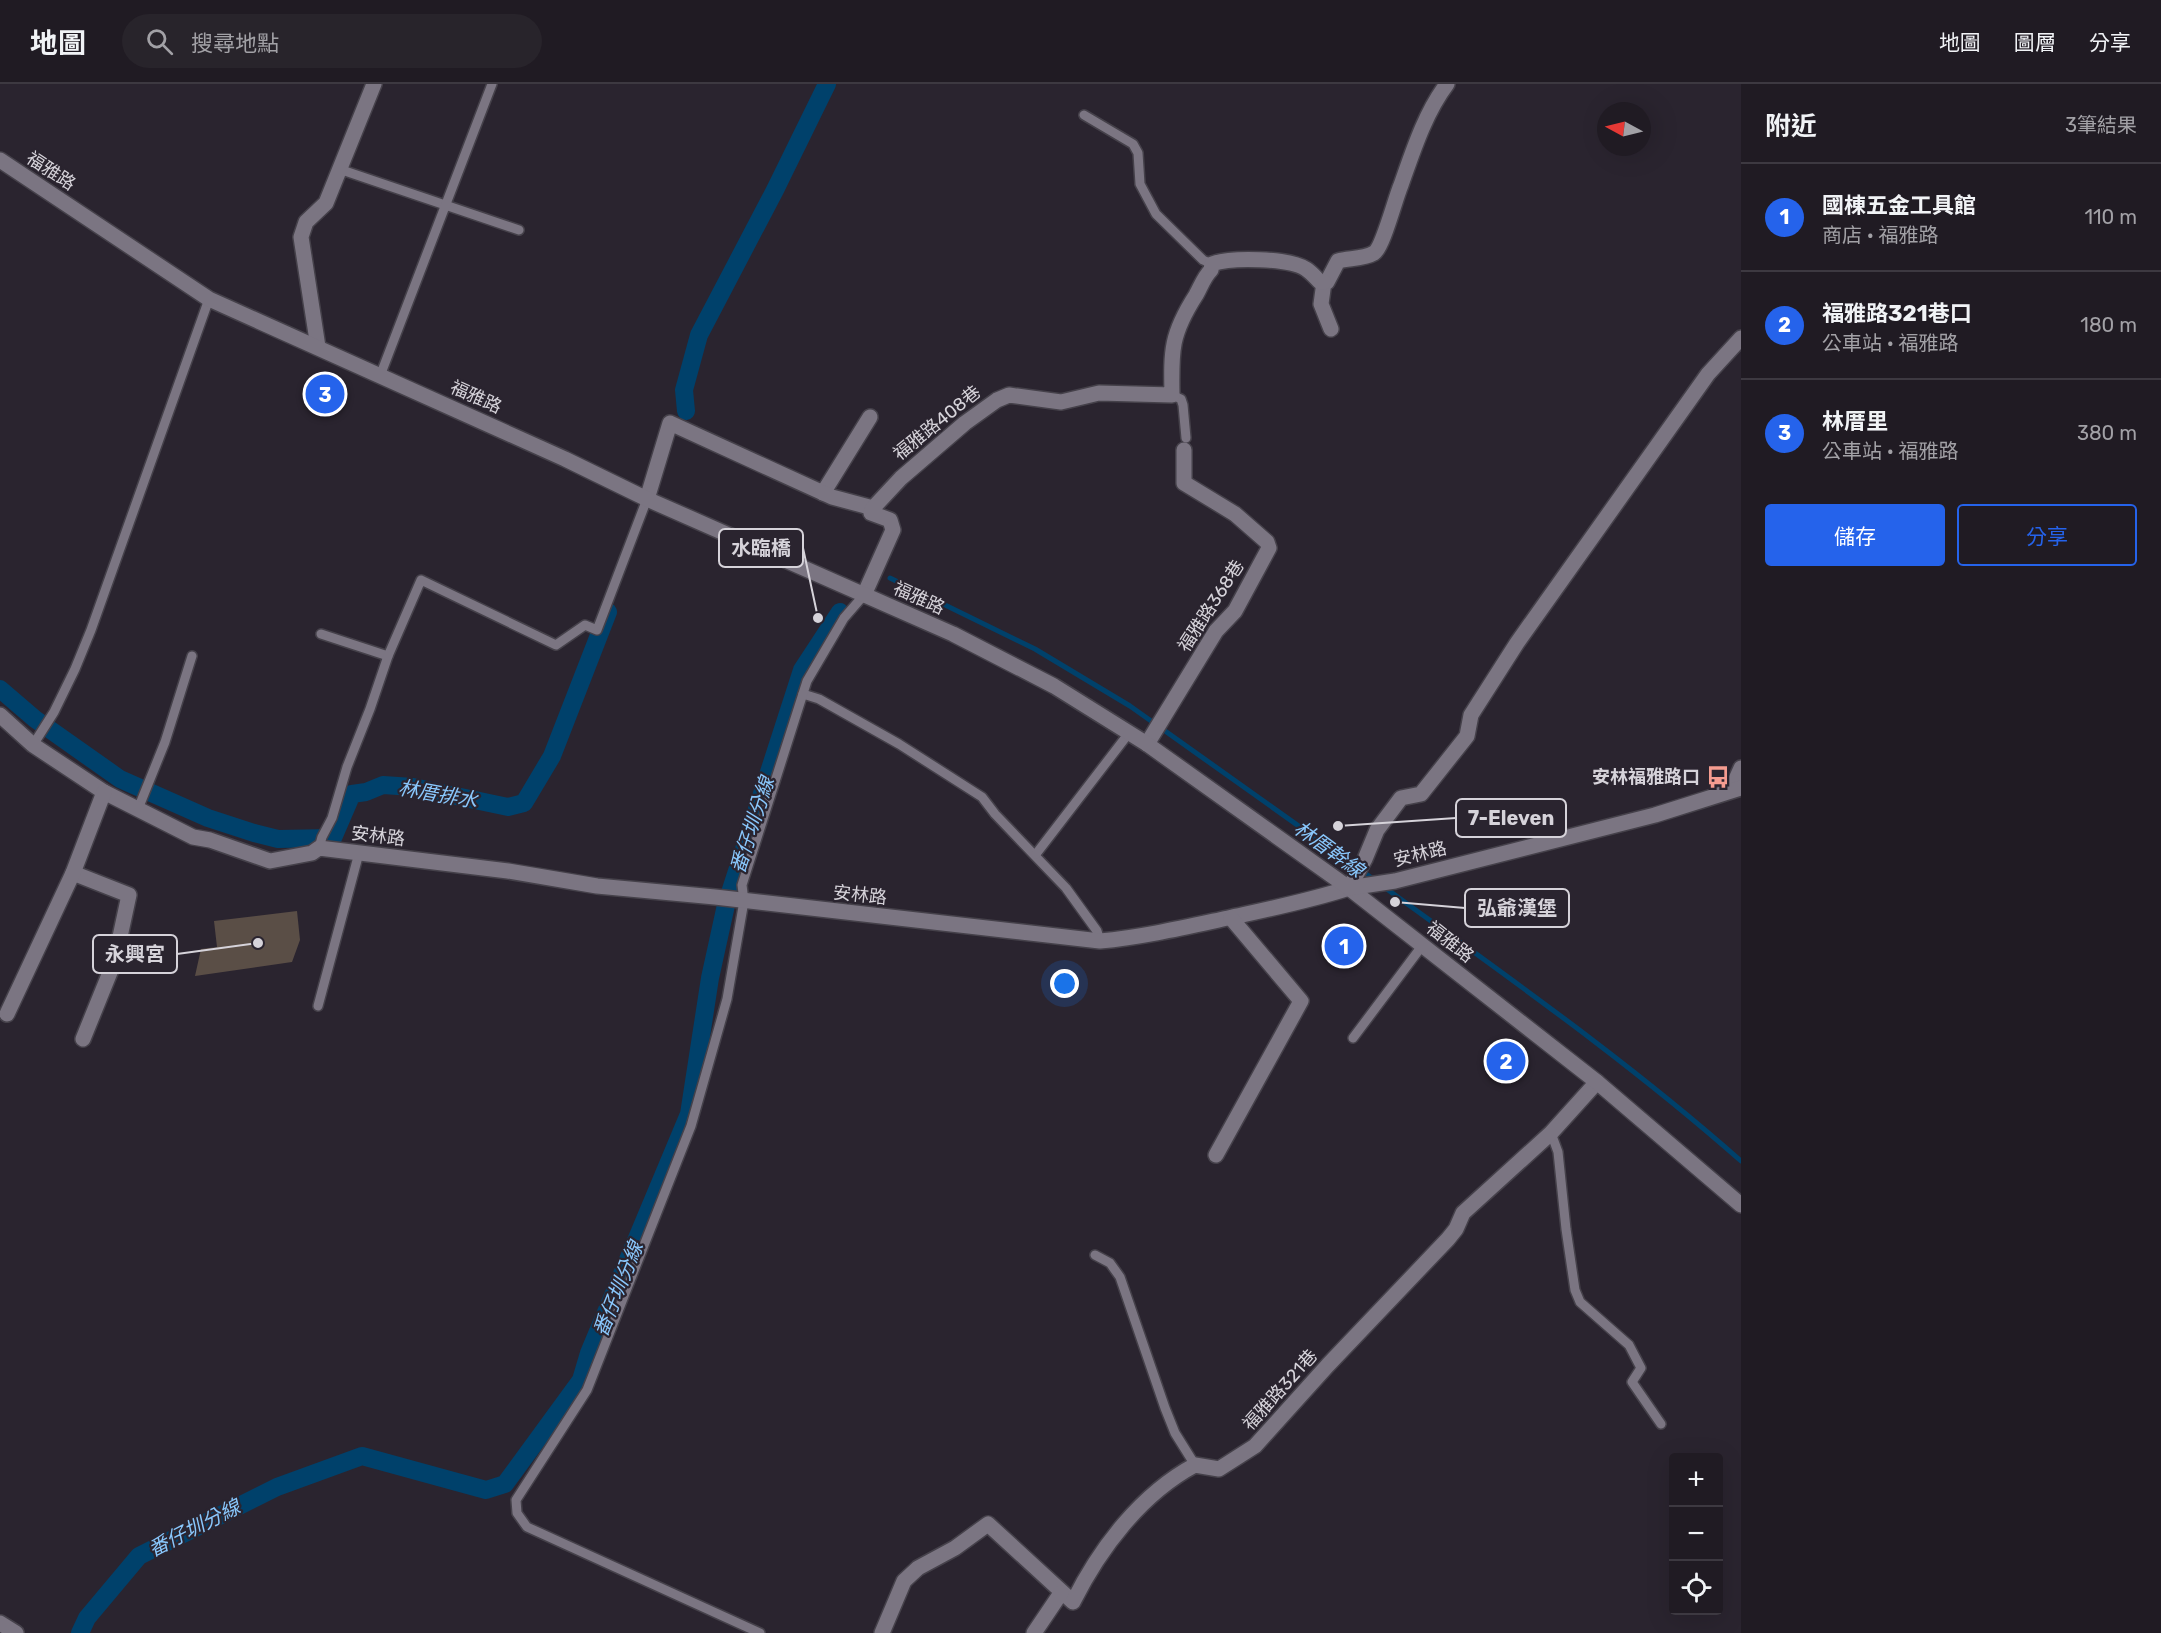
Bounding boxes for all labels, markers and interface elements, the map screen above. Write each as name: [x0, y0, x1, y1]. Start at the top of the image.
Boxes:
search box: [122, 14, 542, 68]
icon: search: [143, 25, 176, 58]
text: 地圖: [30, 27, 86, 60]
text: 搜尋地點: [191, 30, 279, 57]
text: 地圖: [1939, 30, 1981, 55]
text: 圖層: [2014, 30, 2056, 55]
text: 分享: [2089, 30, 2131, 55]
north arrow: [1597, 102, 1651, 156]
text: 附近: [1765, 111, 1817, 142]
text: 3筆結果: [2065, 113, 2137, 137]
street label: 福雅路: [22, 147, 80, 195]
text: 國棟五金工具館: [1822, 192, 1976, 219]
text: 1: [1780, 205, 1789, 229]
text: 110 m: [2085, 205, 2137, 229]
text: 商店 · 福雅路: [1822, 223, 1938, 247]
text: 福雅路321巷口: [1822, 300, 1972, 327]
text: 2: [1778, 313, 1791, 337]
text: 180 m: [2080, 313, 2137, 337]
text: 公車站 · 福雅路: [1822, 331, 1958, 355]
pin: 3: [306, 372, 344, 416]
street label: 福雅路: [447, 376, 505, 418]
street label: 福雅路408巷: [889, 381, 985, 465]
text: 林厝里: [1822, 408, 1888, 435]
text: 3: [1778, 421, 1791, 445]
text: 380 m: [2077, 421, 2137, 445]
text: 公車站 · 福雅路: [1822, 439, 1958, 463]
button: 儲存: [1765, 504, 1945, 566]
button: 分享: [1957, 504, 2137, 566]
callout: 水臨橋: [719, 529, 803, 567]
text: 水臨橋: [731, 536, 791, 560]
street label: 福雅路368巷: [1173, 556, 1249, 656]
street label: 福雅路: [890, 577, 948, 619]
bus stop icon: 安林福雅路口: [1705, 764, 1731, 790]
place label: 安林福雅路口: [1592, 766, 1700, 788]
water label: 番仔圳分線: [725, 772, 779, 876]
water label: 林厝排水: [397, 775, 480, 813]
callout: 7-Eleven: [1456, 799, 1566, 837]
text: 7-Eleven: [1468, 806, 1554, 830]
water label: 林厝幹線: [1290, 816, 1370, 883]
street label: 安林路: [350, 822, 406, 850]
street label: 安林路: [1391, 837, 1449, 871]
street label: 安林路: [832, 881, 888, 909]
callout: 弘爺漢堡: [1465, 889, 1569, 927]
text: 弘爺漢堡: [1477, 896, 1557, 920]
street label: 福雅路: [1422, 917, 1478, 967]
pin: 1: [1324, 924, 1364, 968]
callout: 永興宮: [93, 935, 177, 973]
text: 永興宮: [105, 942, 165, 966]
your location: [1050, 969, 1079, 998]
pin: 2: [1486, 1038, 1526, 1084]
water label: 番仔圳分線: [588, 1236, 649, 1340]
street label: 福雅路321巷: [1238, 1345, 1322, 1435]
map controls: [1669, 1453, 1723, 1615]
button: +: [1669, 1453, 1723, 1507]
water label: 番仔圳分線: [144, 1494, 246, 1561]
button: −: [1669, 1507, 1723, 1561]
button: locate: [1669, 1561, 1723, 1615]

